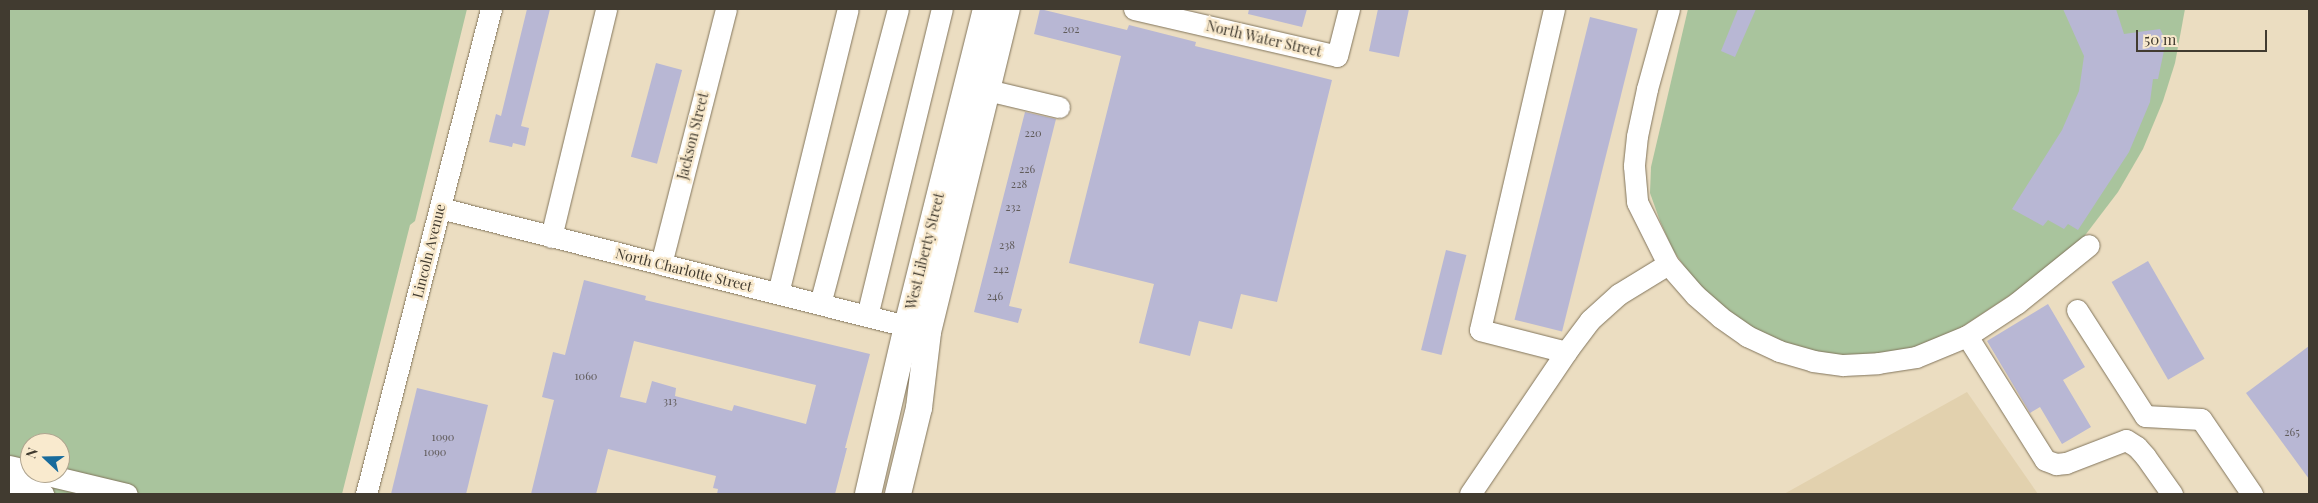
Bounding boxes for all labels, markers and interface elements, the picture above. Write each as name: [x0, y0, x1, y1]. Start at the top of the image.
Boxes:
street label: North Water Street: [1204, 17, 1324, 61]
scale bar: [2138, 20, 2269, 52]
house number: 202: [1062, 22, 1080, 36]
text: 50 m: [2144, 29, 2176, 49]
street label: Jackson Street: [674, 91, 712, 181]
house number: 220: [1024, 126, 1042, 140]
house number: 226: [1019, 162, 1035, 176]
house number: 228: [1011, 177, 1027, 191]
street label: West Liberty Street: [902, 191, 948, 311]
house number: 232: [1005, 200, 1021, 214]
street label: Lincoln Avenue: [409, 202, 449, 300]
house number: 238: [999, 238, 1015, 252]
street label: North Charlotte Street: [614, 245, 754, 295]
house number: 242: [993, 262, 1009, 276]
house number: 246: [987, 289, 1003, 303]
house number: 1060: [575, 369, 597, 383]
house number: 313: [663, 394, 677, 408]
house number: 265: [2284, 425, 2300, 439]
house number: 1090: [432, 430, 454, 444]
north arrow: [20, 433, 70, 483]
text: N: [21, 445, 42, 461]
house number: 1090: [424, 445, 446, 459]

